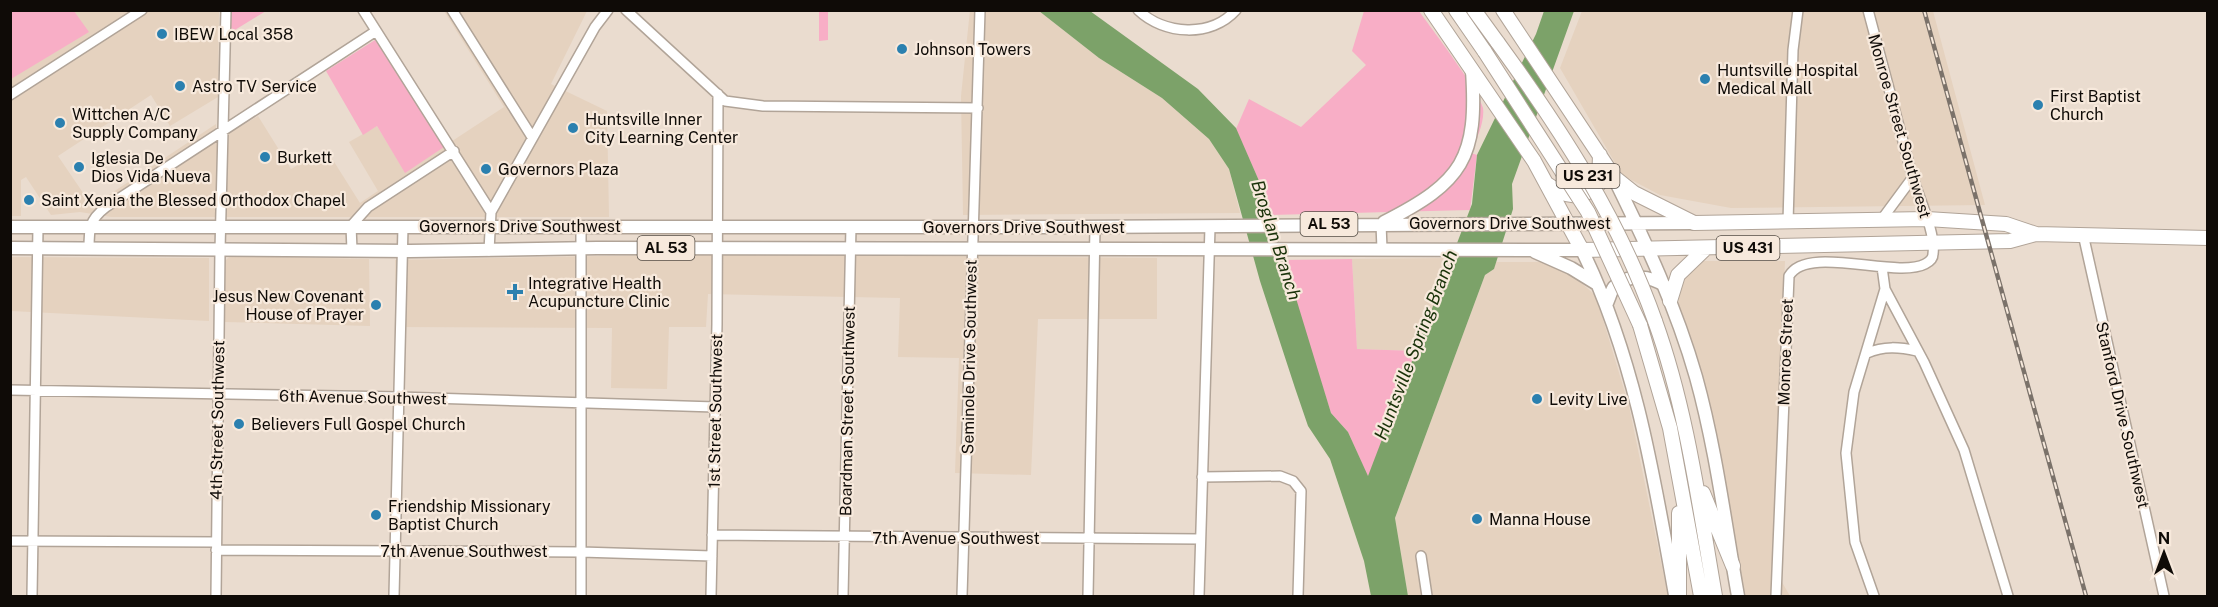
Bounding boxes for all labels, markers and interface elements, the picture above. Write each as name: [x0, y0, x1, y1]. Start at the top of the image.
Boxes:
place label: IBEW Local 358: [174, 25, 293, 44]
marker: IBEW Local 358: [155, 27, 169, 41]
street label: Monroe Street Southwest: [1864, 32, 1935, 220]
place label: Johnson Towers: [914, 40, 1031, 59]
marker: Johnson Towers: [895, 42, 909, 56]
place label: Huntsville Hospital Medical Mall: [1717, 61, 1859, 98]
marker: Huntsville Hospital Medical Mall: [1698, 72, 1712, 86]
place label: Astro TV Service: [192, 77, 317, 96]
marker: Astro TV Service: [173, 79, 187, 93]
place label: First Baptist Church: [2050, 87, 2141, 124]
marker: First Baptist Church: [2031, 98, 2045, 112]
place label: Wittchen A/C Supply Company: [72, 105, 198, 142]
place label: Huntsville Inner City Learning Center: [585, 110, 738, 147]
marker: Wittchen A/C Supply Company: [53, 116, 67, 130]
marker: Huntsville Inner City Learning Center: [566, 121, 580, 135]
place label: Burkett: [277, 148, 332, 167]
place label: Iglesia De Dios Vida Nueva: [91, 149, 211, 186]
marker: Burkett: [258, 150, 272, 164]
marker: Iglesia De Dios Vida Nueva: [72, 160, 86, 174]
place label: Governors Plaza: [498, 160, 619, 179]
marker: Governors Plaza: [479, 162, 493, 176]
road number: US 231: [1556, 164, 1620, 188]
water label: Broglan Branch: [1247, 177, 1306, 303]
place label: Saint Xenia the Blessed Orthodox Chapel: [41, 191, 346, 210]
marker: Saint Xenia the Blessed Orthodox Chapel: [22, 193, 36, 207]
road number: AL 53: [1300, 212, 1358, 236]
street label: Governors Drive Southwest: [1409, 214, 1611, 233]
street label: Governors Drive Southwest: [419, 217, 621, 236]
street label: Governors Drive Southwest: [923, 218, 1125, 237]
road number: AL 53: [638, 236, 694, 260]
road number: US 431: [1716, 236, 1780, 260]
water label: Huntsville Spring Branch: [1370, 247, 1461, 443]
street label: Seminole Drive Southwest: [958, 259, 981, 455]
place label: Integrative Health Acupuncture Clinic: [528, 274, 670, 311]
marker: Integrative Health Acupuncture Clinic: [506, 283, 524, 301]
place label: Jesus New Covenant House of Prayer: [212, 287, 364, 324]
marker: Jesus New Covenant House of Prayer: [369, 298, 383, 312]
street label: Monroe Street: [1774, 298, 1797, 406]
street label: Boardman Street Southwest: [836, 306, 859, 516]
street label: Stanford Drive Southwest: [2092, 320, 2153, 510]
street label: 1st Street Southwest: [705, 333, 726, 489]
street label: 4th Street Southwest: [207, 340, 228, 500]
street label: 6th Avenue Southwest: [279, 387, 447, 408]
place label: Levity Live: [1549, 390, 1628, 409]
marker: Levity Live: [1530, 392, 1544, 406]
place label: Believers Full Gospel Church: [251, 415, 465, 434]
marker: Believers Full Gospel Church: [232, 417, 246, 431]
place label: Friendship Missionary Baptist Church: [388, 497, 551, 534]
marker: Friendship Missionary Baptist Church: [369, 508, 383, 522]
place label: Manna House: [1489, 510, 1591, 529]
marker: Manna House: [1470, 512, 1484, 526]
north arrow: [2134, 523, 2194, 583]
street label: 7th Avenue Southwest: [872, 529, 1040, 548]
text: N: [2158, 529, 2170, 548]
street label: 7th Avenue Southwest: [380, 542, 548, 561]

